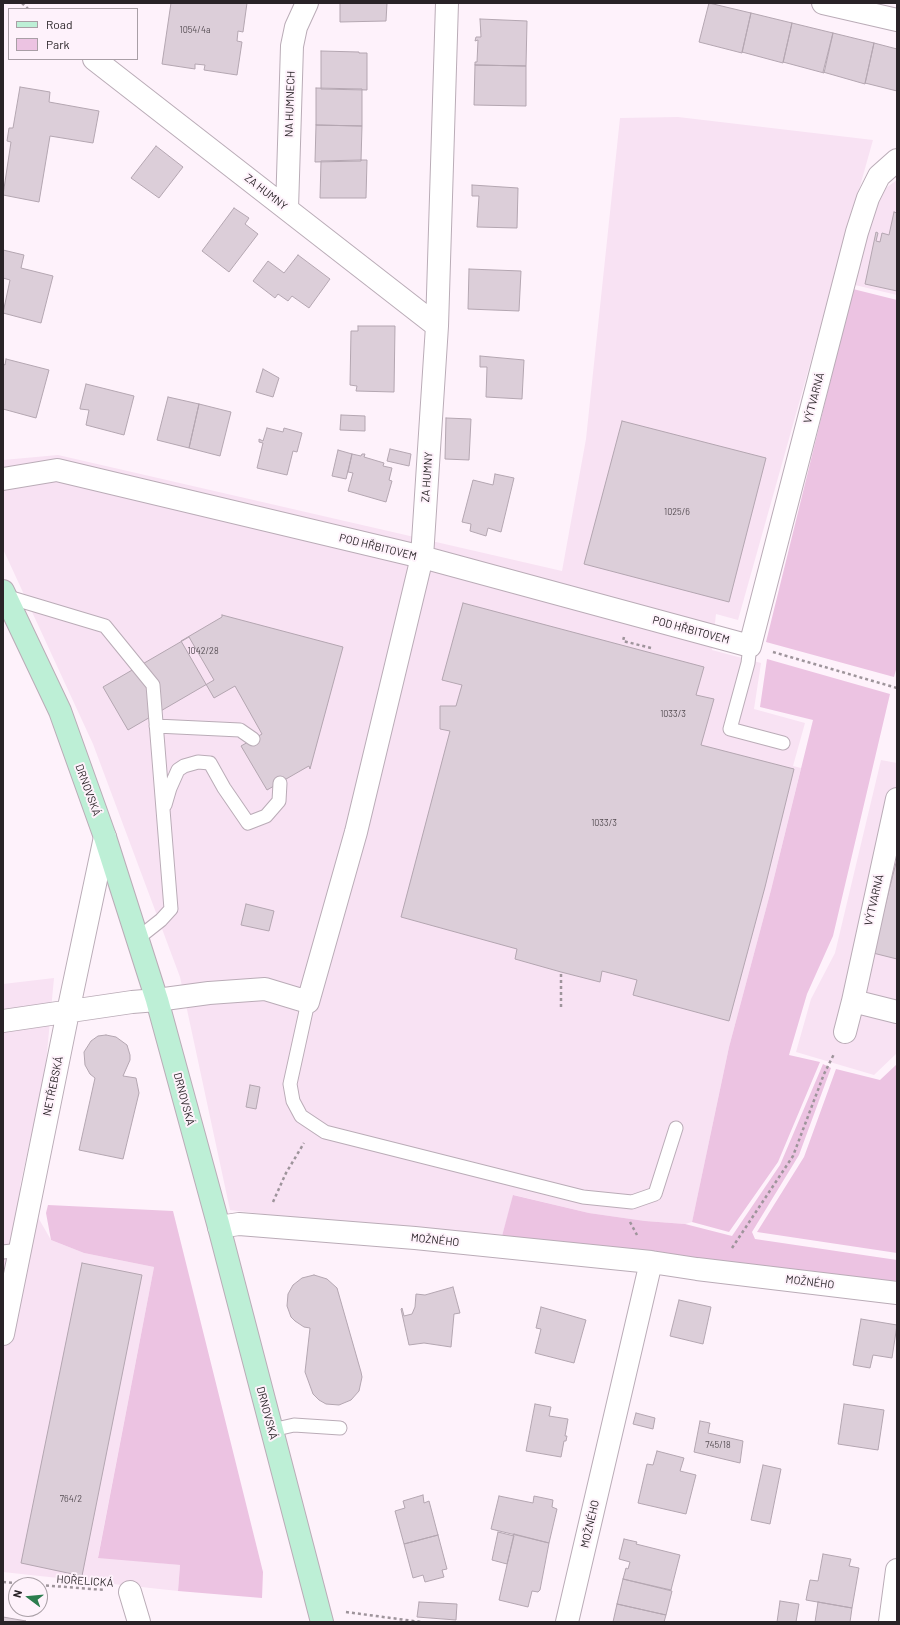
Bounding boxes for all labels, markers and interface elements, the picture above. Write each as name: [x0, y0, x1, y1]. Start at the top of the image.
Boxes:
legend: [8, 8, 138, 60]
text: Road: [46, 17, 73, 31]
house number: 1054/4a: [180, 25, 210, 35]
text: Park: [46, 37, 70, 51]
street label: NA HUMNECH: [282, 71, 298, 137]
street label: ZA HUMNY: [242, 171, 290, 213]
street label: VÝTVARNÁ: [801, 371, 827, 425]
street label: ZA HUMNY: [419, 451, 435, 503]
house number: 1025/6: [664, 507, 690, 517]
street label: POD HŘBITOVEM: [338, 531, 418, 563]
street label: POD HŘBITOVEM: [651, 613, 731, 647]
house number: 1042/28: [187, 646, 219, 656]
house number: 1033/3: [660, 709, 686, 719]
street label: DRNOVSKÁ: [73, 762, 103, 818]
house number: 1033/3: [591, 818, 617, 828]
street label: VÝTVARNÁ: [862, 873, 886, 927]
street label: NETŘEBSKÁ: [40, 1055, 66, 1117]
street label: DRNOVSKÁ: [171, 1071, 197, 1127]
street label: MOŽNÉHO: [410, 1231, 460, 1249]
street label: MOŽNÉHO: [785, 1272, 835, 1292]
street label: DRNOVSKÁ: [254, 1385, 280, 1441]
house number: 745/18: [705, 1440, 731, 1450]
house number: 764/2: [60, 1494, 82, 1504]
street label: MOŽNÉHO: [578, 1499, 602, 1549]
street label: HOŘELICKÁ: [56, 1572, 114, 1590]
north arrow: [8, 1577, 48, 1617]
text: N: [10, 1589, 24, 1599]

